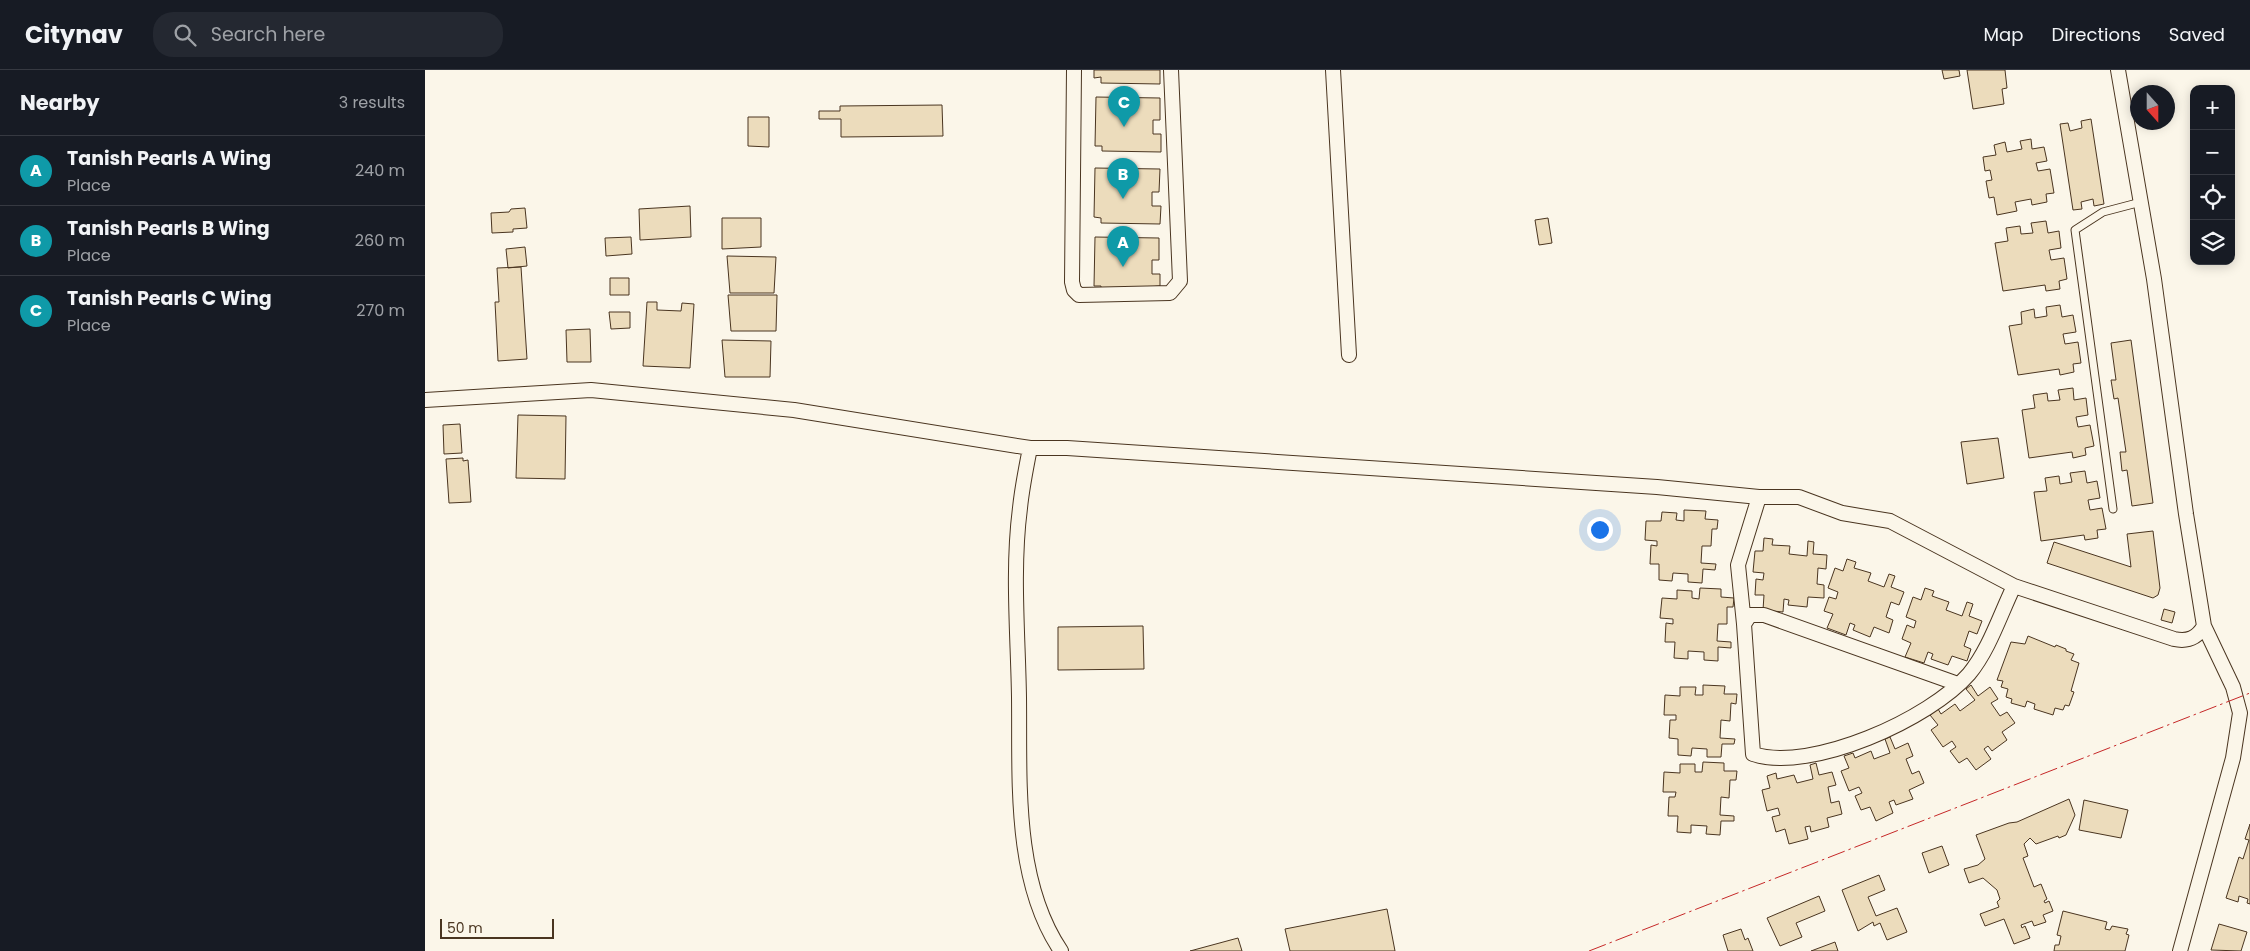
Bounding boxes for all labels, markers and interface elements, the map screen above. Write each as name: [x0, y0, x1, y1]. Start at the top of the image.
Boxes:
search box: [153, 12, 503, 57]
text: Citynav: [25, 18, 123, 51]
icon: search: [171, 21, 199, 49]
text: Search here: [211, 21, 325, 48]
text: Map: [1984, 22, 2023, 47]
text: Directions: [2051, 22, 2141, 47]
text: Saved: [2169, 22, 2225, 47]
north arrow: [2130, 85, 2175, 130]
map controls: [2190, 85, 2235, 265]
button: +: [2190, 85, 2235, 130]
pin: C: [1108, 86, 1140, 127]
text: Nearby: [20, 88, 100, 117]
text: 3 results: [339, 91, 405, 114]
button: −: [2190, 130, 2235, 175]
text: Tanish Pearls A Wing: [67, 145, 271, 172]
pin: B: [1107, 158, 1139, 199]
text: A: [30, 159, 42, 182]
text: 240 m: [355, 159, 405, 182]
text: Place: [67, 174, 111, 197]
button: locate: [2190, 175, 2235, 220]
text: Tanish Pearls B Wing: [67, 215, 270, 242]
button: layers: [2190, 220, 2235, 265]
pin: A: [1107, 226, 1139, 267]
text: B: [31, 229, 41, 252]
text: 260 m: [355, 229, 405, 252]
text: Place: [67, 244, 111, 267]
text: Tanish Pearls C Wing: [67, 285, 272, 312]
text: C: [30, 299, 42, 322]
text: 270 m: [356, 299, 405, 322]
text: Place: [67, 314, 111, 337]
your location: [1587, 517, 1613, 543]
scale bar: [440, 916, 554, 939]
text: 50 m: [447, 918, 483, 938]

